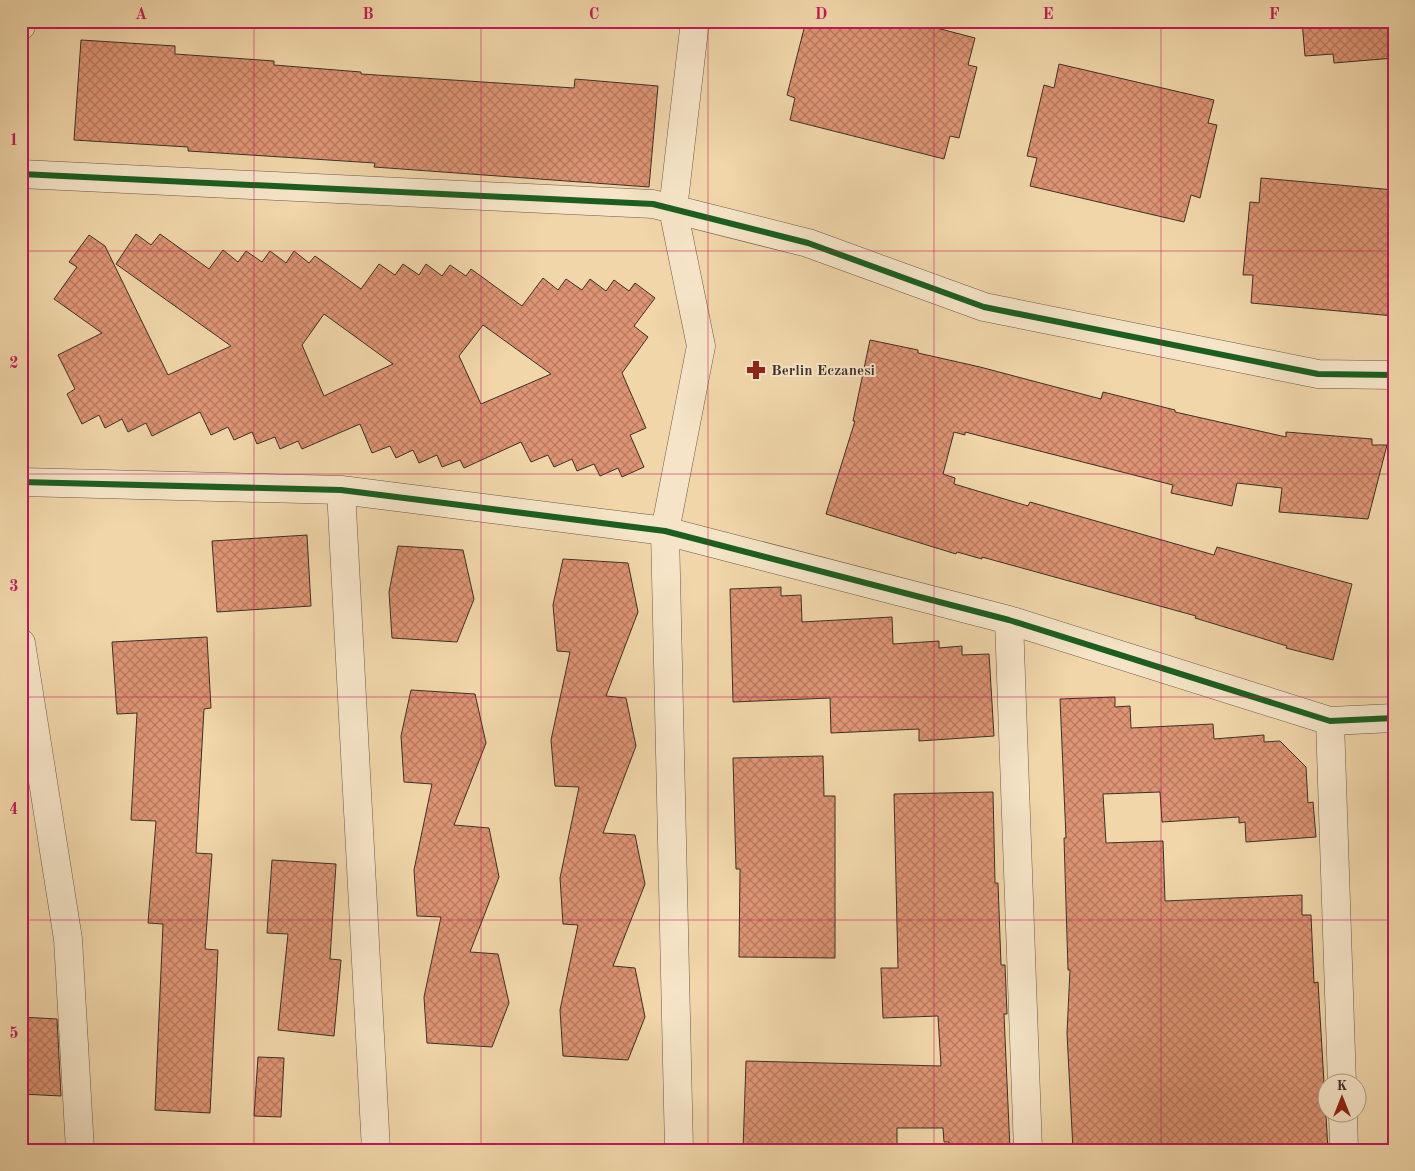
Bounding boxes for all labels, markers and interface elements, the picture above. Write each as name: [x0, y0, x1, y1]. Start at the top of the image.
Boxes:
text: A: [135, 7, 147, 23]
text: B: [362, 7, 374, 23]
text: C: [589, 7, 599, 23]
text: D: [815, 7, 827, 23]
text: E: [1042, 7, 1054, 23]
text: F: [1269, 7, 1280, 23]
text: 1: [9, 133, 19, 149]
text: 2: [9, 356, 19, 372]
pharmacy icon: Berlin Eczanesi: [745, 359, 767, 381]
place label: Berlin Eczanesi: [771, 364, 875, 379]
text: 3: [9, 579, 19, 595]
text: 4: [9, 802, 19, 818]
text: 5: [9, 1026, 19, 1042]
north arrow: [1318, 1074, 1368, 1124]
text: K: [1337, 1079, 1348, 1093]

